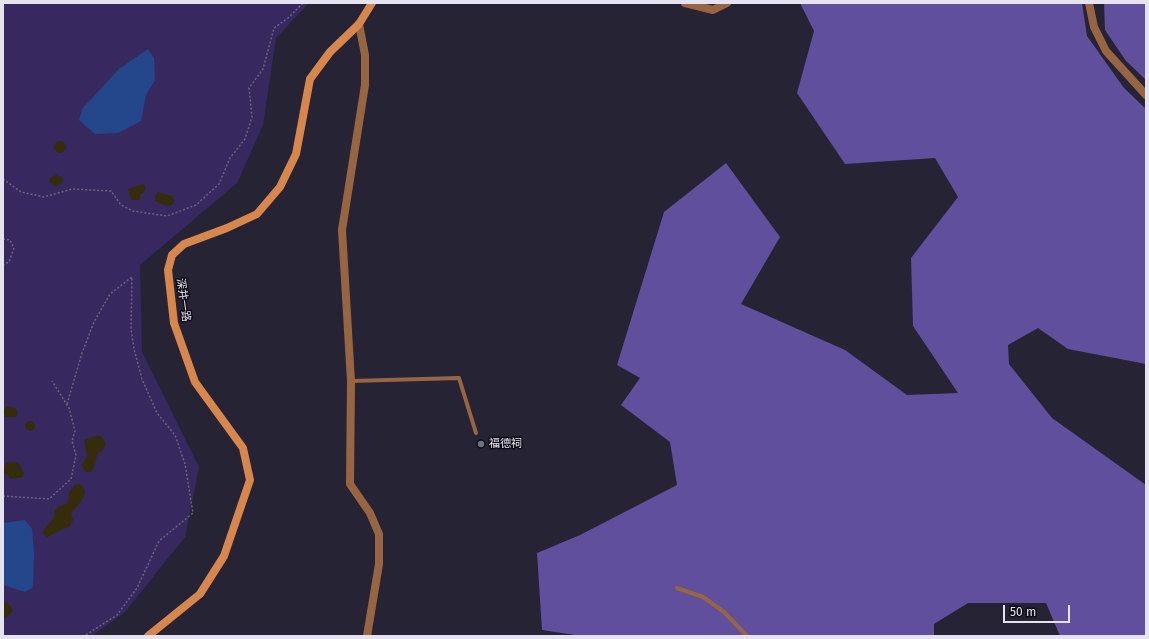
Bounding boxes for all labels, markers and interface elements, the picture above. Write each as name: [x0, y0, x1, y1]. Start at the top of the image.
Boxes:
street label: 深井一路: [173, 277, 193, 323]
place label: 福德祠: [489, 437, 522, 451]
marker: 福德祠: [476, 439, 486, 449]
scale bar: [1005, 597, 1072, 623]
text: 50 m: [1010, 605, 1036, 619]

